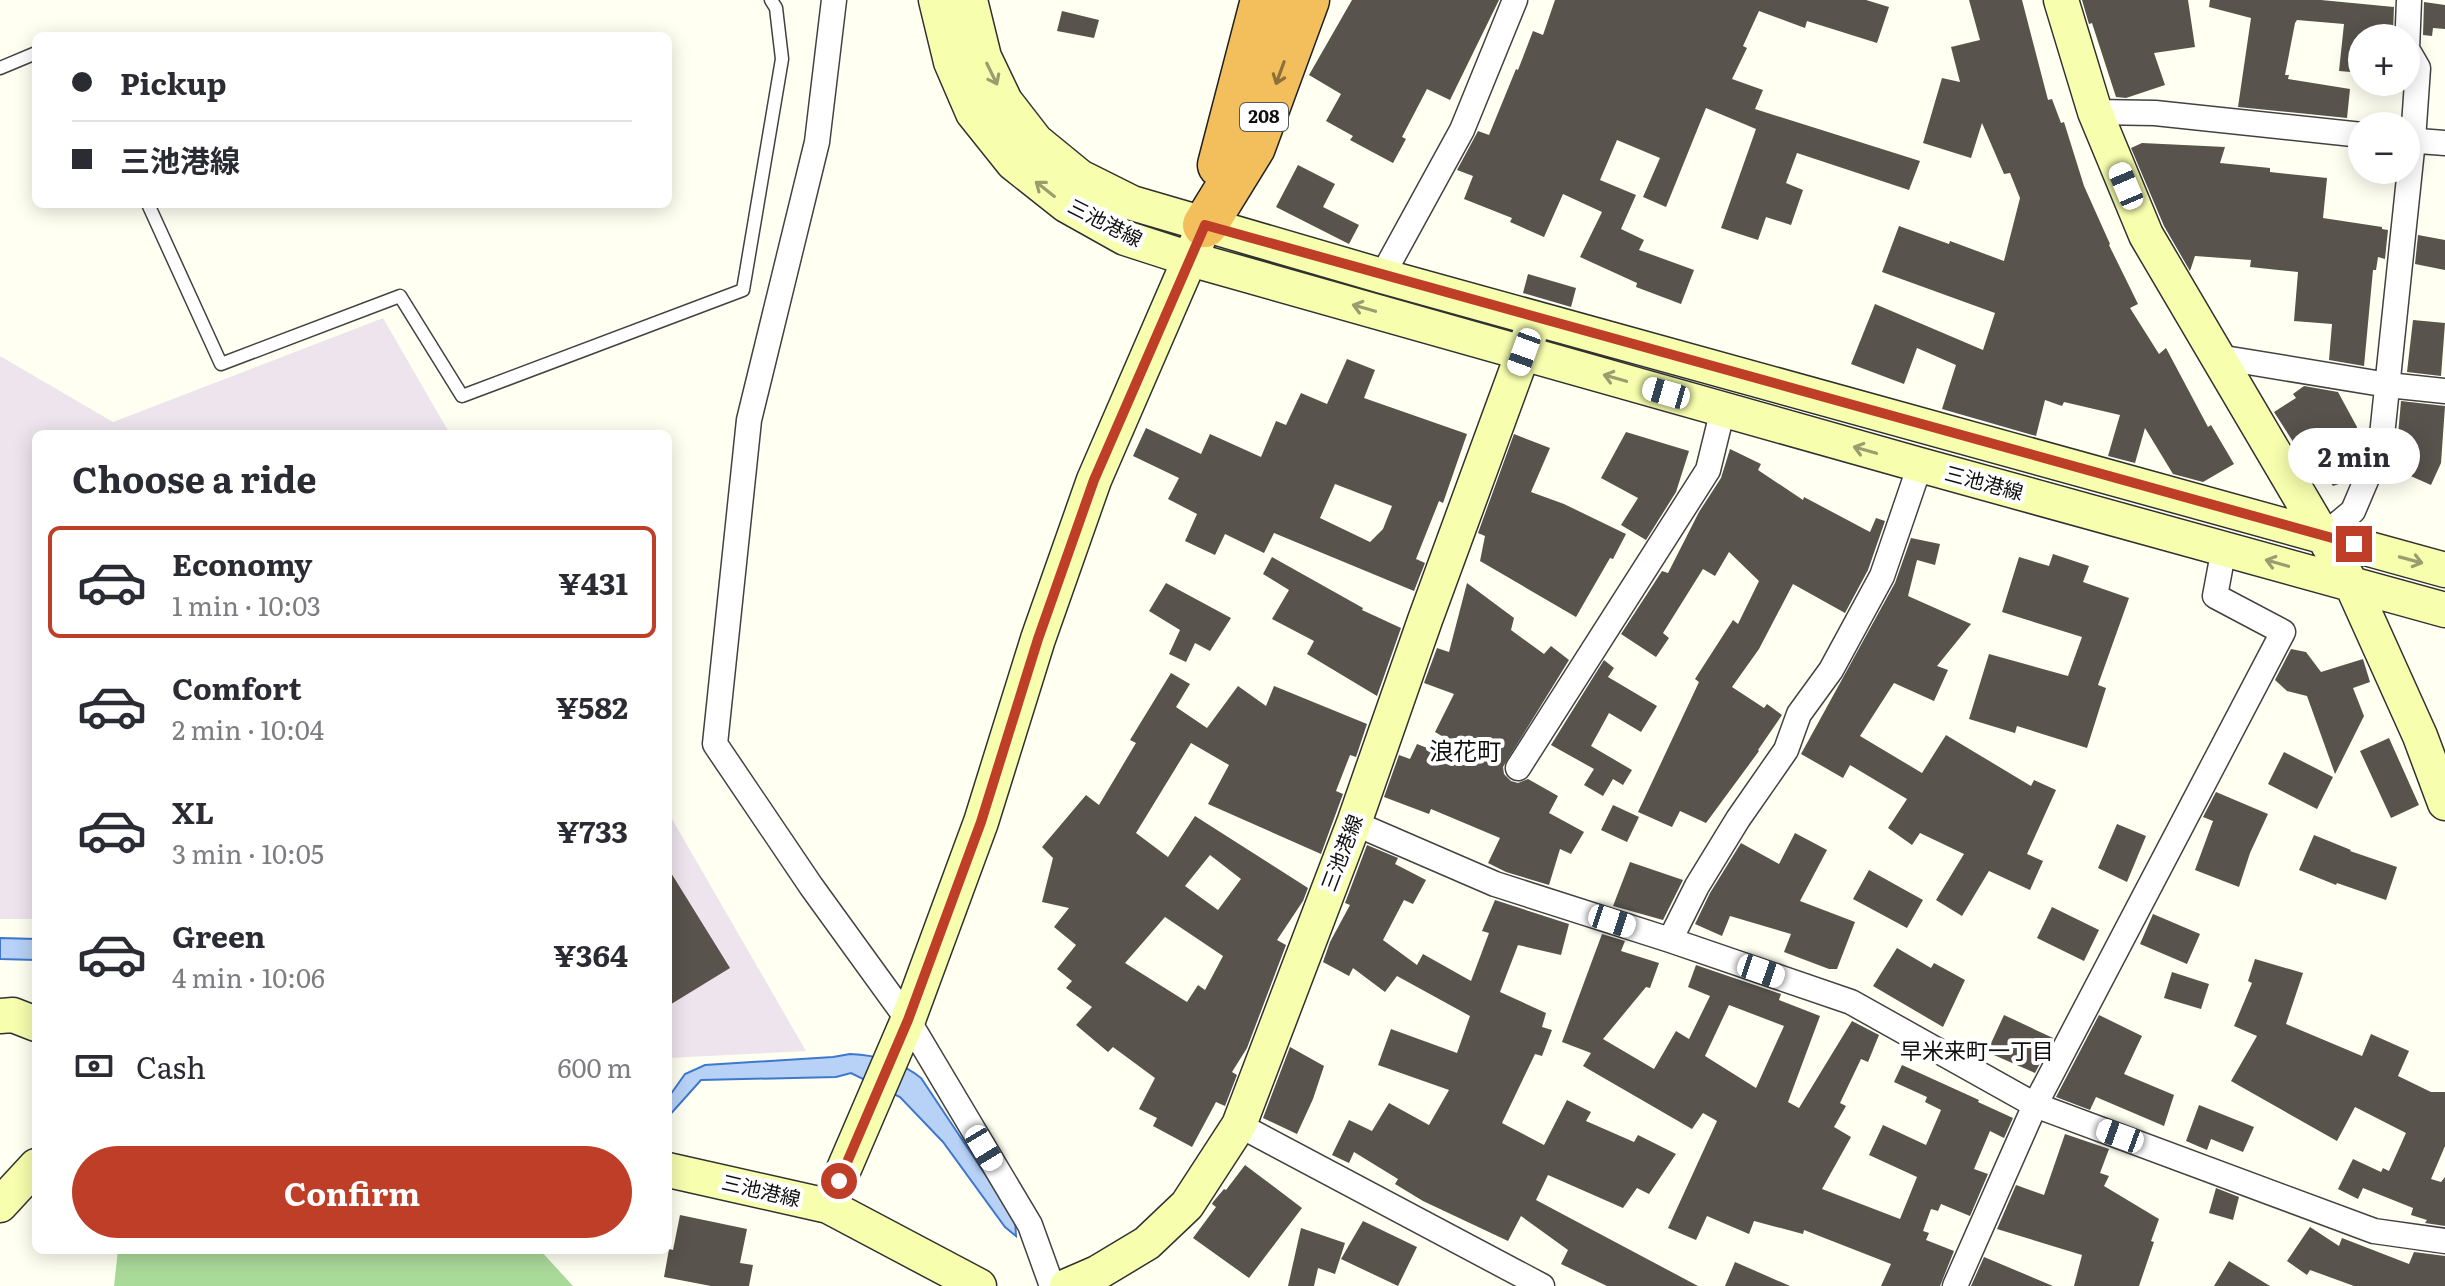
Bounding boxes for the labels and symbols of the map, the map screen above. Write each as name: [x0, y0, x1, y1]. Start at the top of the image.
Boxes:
one-way arrow: [1272, 60, 1287, 85]
one-way arrow: [985, 62, 1001, 86]
road number: 208: [1240, 103, 1288, 131]
car: [2106, 159, 2146, 213]
one-way arrow: [1035, 180, 1056, 197]
street label: 三池港線: [1063, 190, 1148, 253]
one-way arrow: [1352, 300, 1378, 315]
car: [1505, 325, 1543, 379]
one-way arrow: [1602, 370, 1628, 385]
car: [1640, 375, 1692, 411]
callout: 2 min: [2288, 428, 2420, 484]
one-way arrow: [1852, 442, 1878, 457]
street label: 三池港線: [1942, 456, 2027, 506]
route end: [2336, 526, 2372, 562]
one-way arrow: [2397, 554, 2423, 569]
one-way arrow: [2265, 555, 2291, 570]
district label: 浪花町: [1429, 732, 1501, 767]
street label: 三池港線: [1312, 810, 1368, 895]
car: [1585, 902, 1639, 940]
car: [1734, 952, 1788, 990]
district label: 早米来町一丁目: [1900, 1033, 2054, 1066]
car: [2093, 1117, 2147, 1155]
car: [961, 1121, 1007, 1175]
route start: [821, 1163, 857, 1199]
street label: 三池港線: [719, 1165, 804, 1213]

